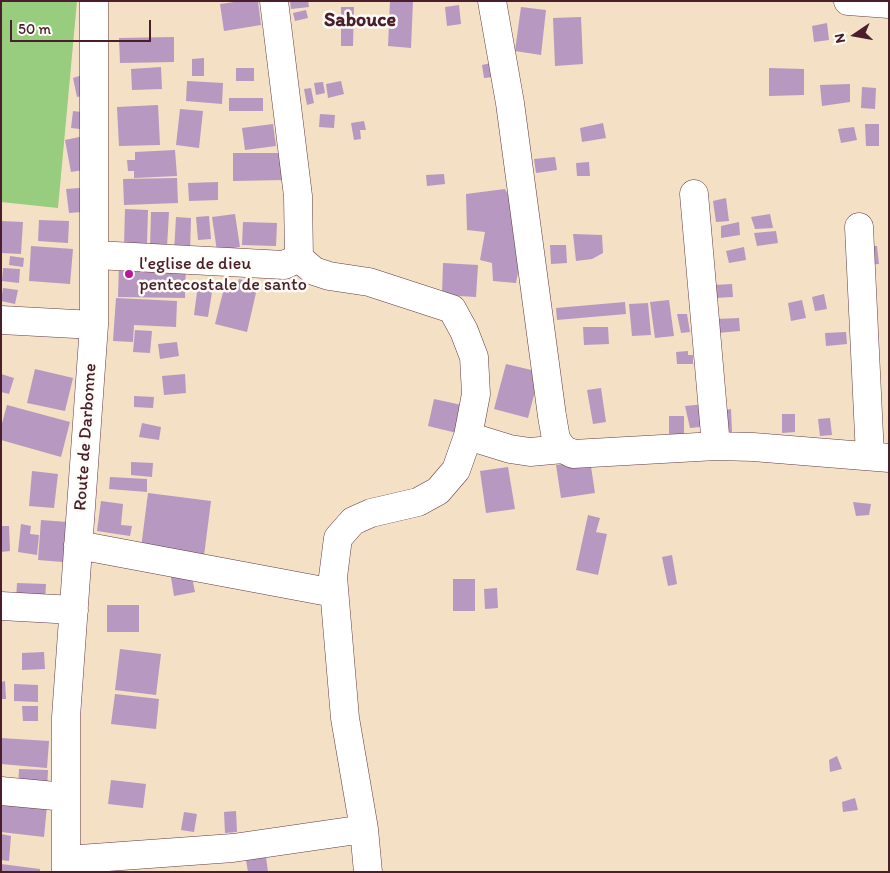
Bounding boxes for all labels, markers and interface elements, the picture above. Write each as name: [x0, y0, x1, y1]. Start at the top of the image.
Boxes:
district label: Sabouce: [324, 9, 396, 33]
scale bar: [12, 10, 154, 42]
north arrow: [830, 10, 880, 60]
text: 50 m: [18, 20, 51, 38]
text: N: [831, 32, 849, 45]
place label: l'eglise de dieu pentecostale de santo: [139, 253, 307, 296]
marker: l'eglise de dieu pentecostale de santo: [123, 268, 135, 280]
street label: Route de Darbonne: [70, 363, 102, 511]

